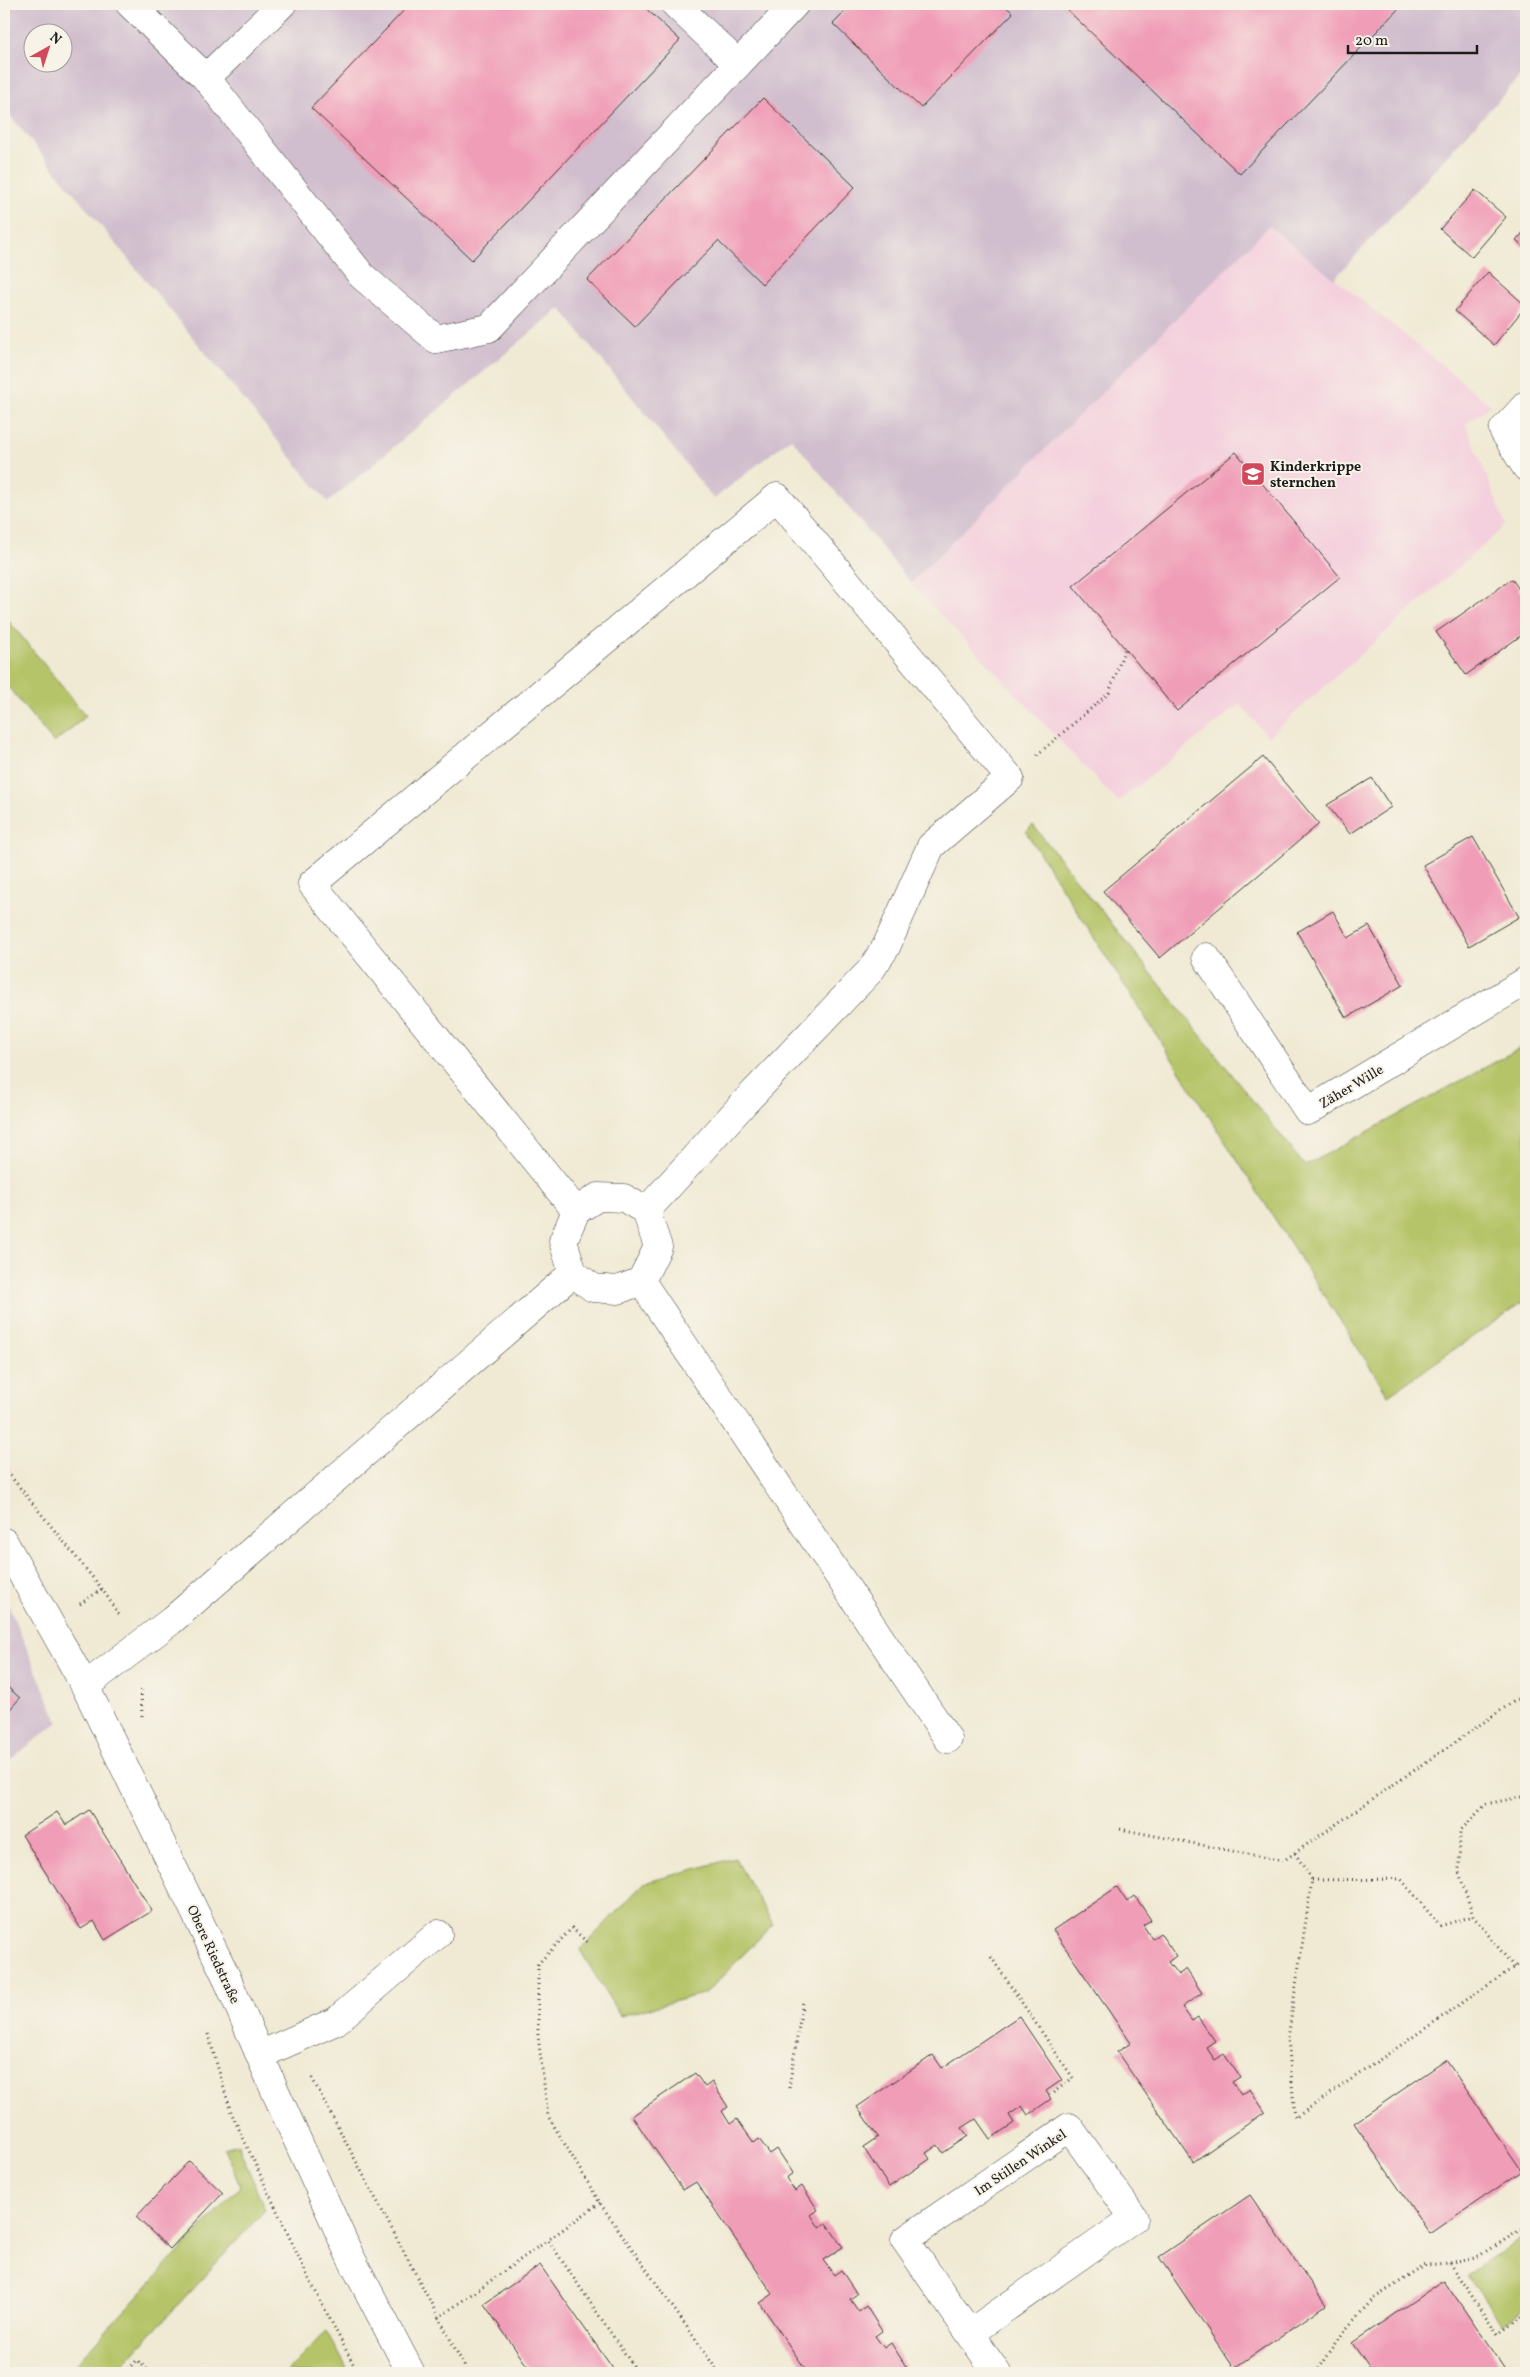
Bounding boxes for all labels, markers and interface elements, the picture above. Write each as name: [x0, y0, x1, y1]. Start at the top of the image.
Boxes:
north arrow: [22, 22, 72, 72]
scale bar: [1348, 22, 1476, 54]
text: N: [45, 28, 65, 50]
text: 20 m: [1355, 31, 1388, 52]
place label: Kinderkrippe sternchen: [1270, 458, 1361, 493]
school or university icon: Kinderkrippe sternchen: [1240, 461, 1266, 487]
street label: Zäher Wille: [1316, 1060, 1388, 1114]
street label: Obere Riedstraße: [181, 1902, 244, 2007]
street label: Im Stillen Winkel: [971, 2125, 1071, 2201]

